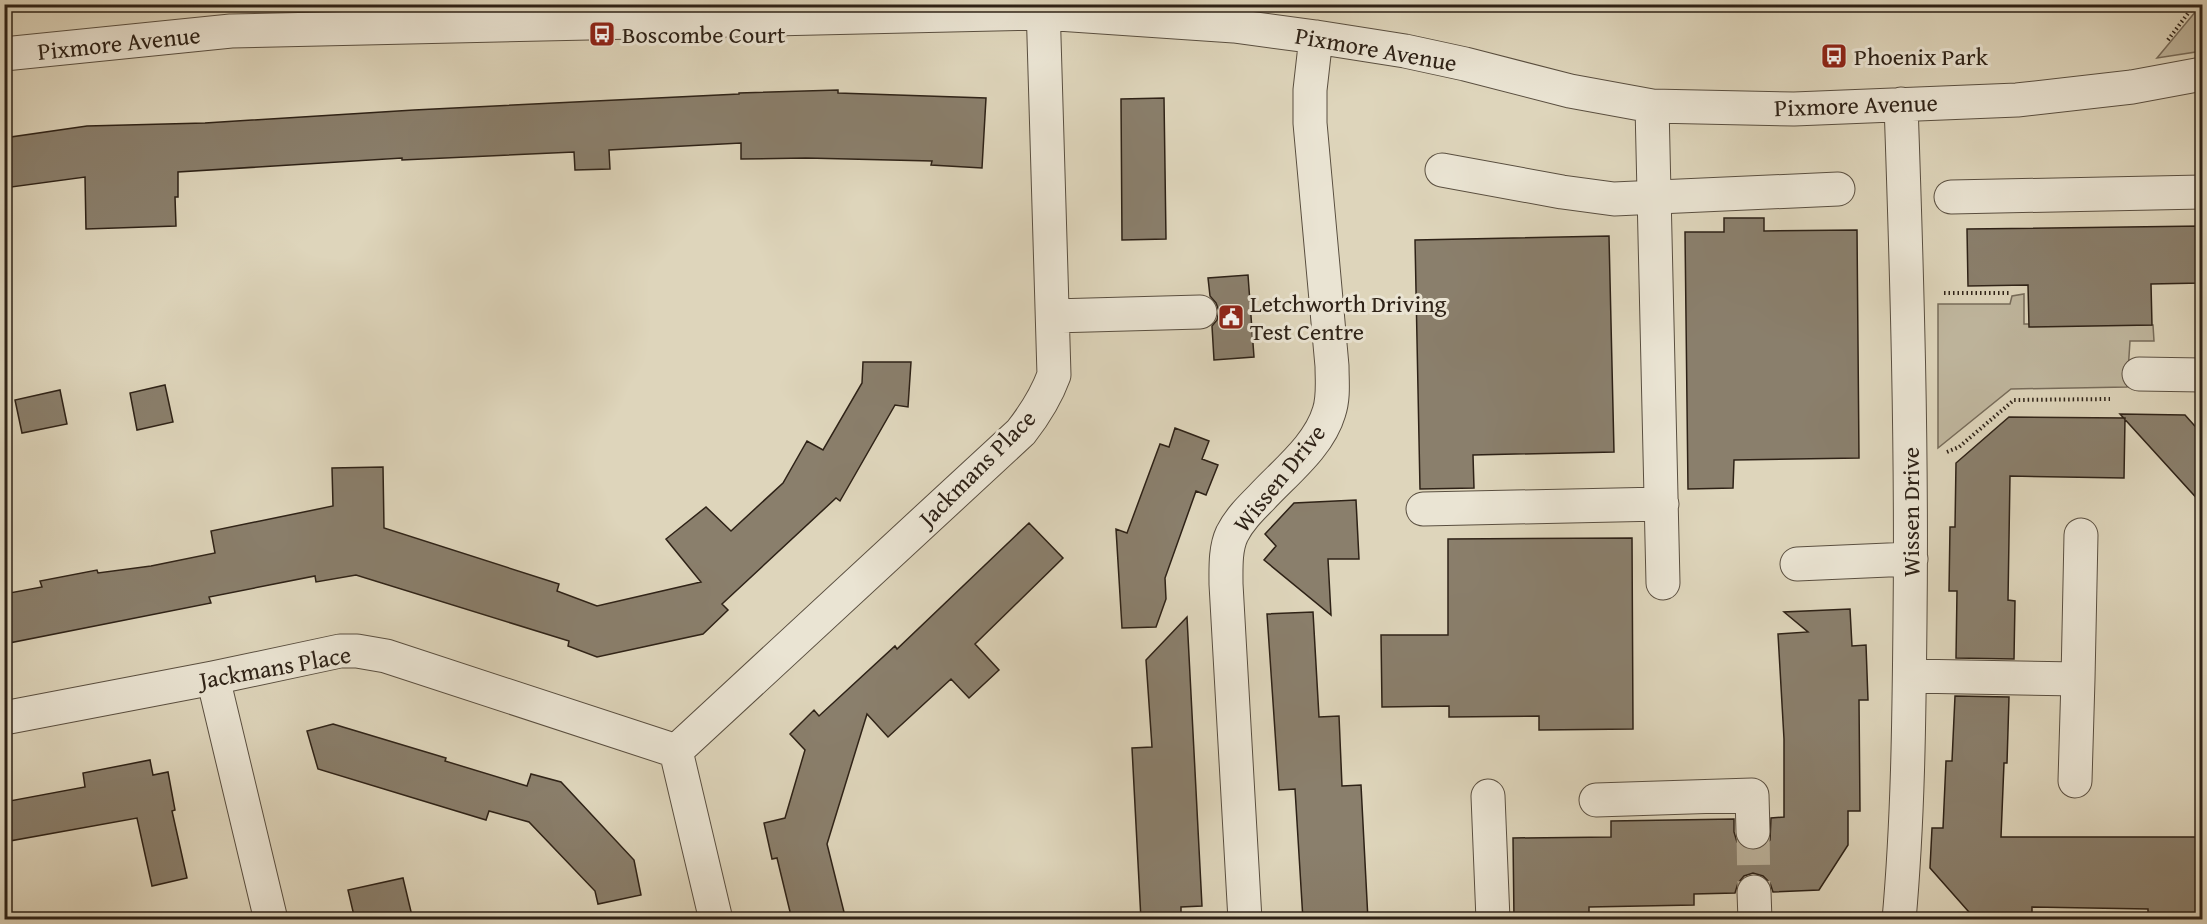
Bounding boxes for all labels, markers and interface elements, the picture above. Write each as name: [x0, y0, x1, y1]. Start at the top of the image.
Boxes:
street label: Pixmore Avenue: [36, 17, 202, 69]
place label: Boscombe Court: [622, 17, 786, 52]
street label: Pixmore Avenue: [1292, 18, 1460, 80]
bus stop icon: Boscombe Court: [587, 19, 617, 49]
place label: Phoenix Park: [1854, 39, 1989, 74]
bus stop icon: Phoenix Park: [1819, 41, 1849, 71]
street label: Pixmore Avenue: [1774, 85, 1938, 125]
place label: Letchworth Driving Test Centre: [1250, 286, 1447, 349]
public building icon: Letchworth Driving Test Centre: [1216, 302, 1246, 332]
street label: Jackmans Place: [908, 401, 1044, 537]
street label: Wissen Drive: [1224, 416, 1334, 540]
street label: Wissen Drive: [1893, 447, 1928, 577]
street label: Jackmans Place: [193, 636, 354, 698]

